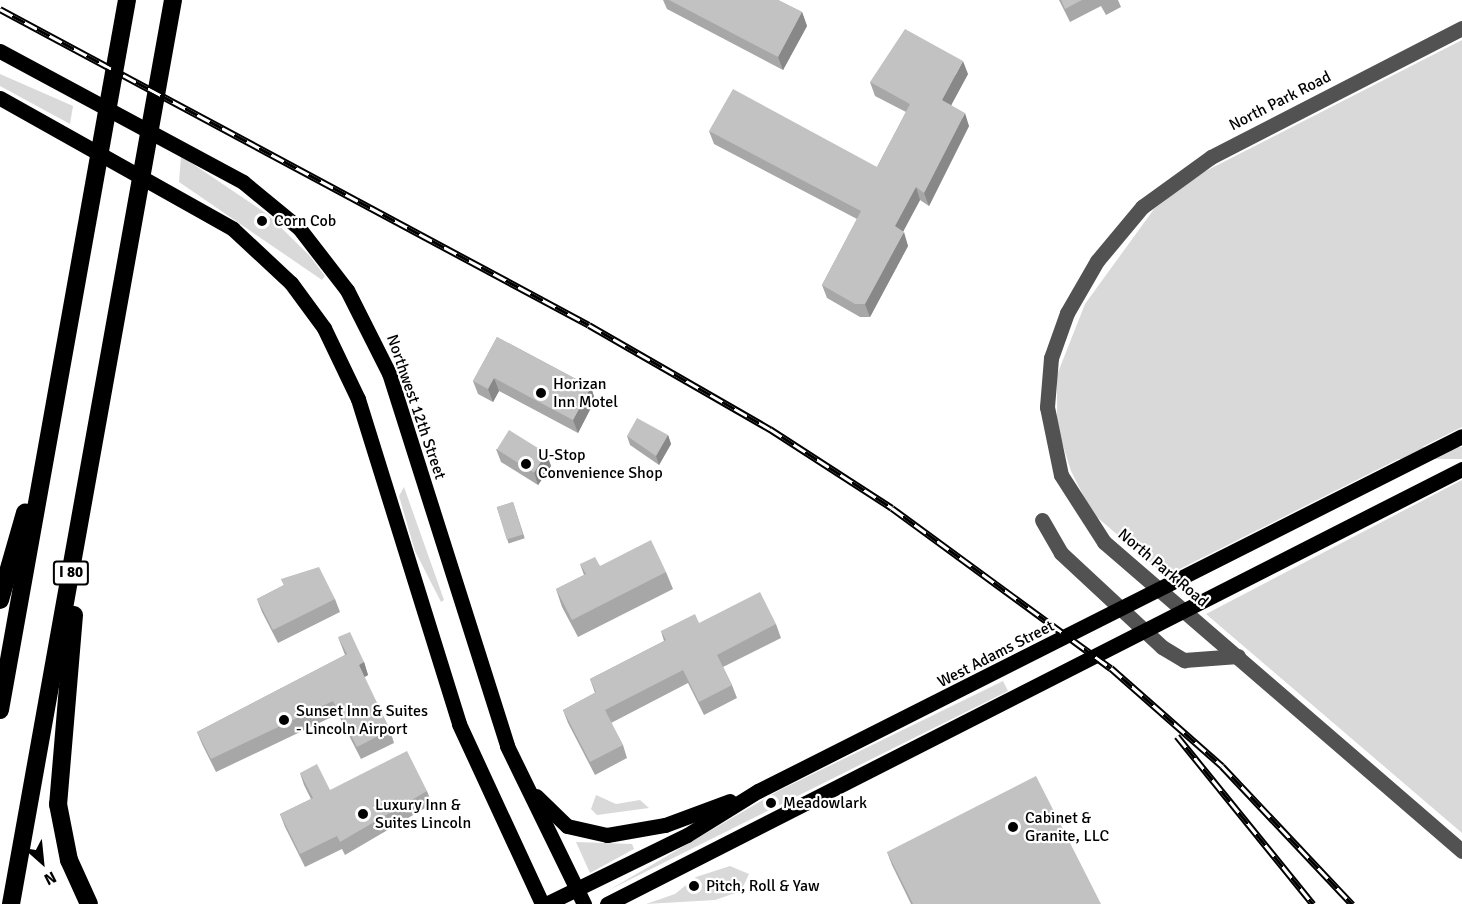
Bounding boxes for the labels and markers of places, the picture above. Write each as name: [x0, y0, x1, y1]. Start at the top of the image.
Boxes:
place label: Corn Cob: [274, 211, 336, 231]
marker: Corn Cob: [255, 214, 269, 228]
place label: Horizan Inn Motel: [553, 374, 618, 412]
marker: Horizan Inn Motel: [534, 386, 548, 400]
place label: U-Stop Convenience Shop: [538, 445, 663, 483]
marker: U-Stop Convenience Shop: [519, 457, 533, 471]
place label: Sunset Inn & Suites - Lincoln Airport: [296, 701, 428, 739]
marker: Sunset Inn & Suites - Lincoln Airport: [277, 713, 291, 727]
place label: Meadowlark: [783, 793, 867, 813]
place label: Luxury Inn & Suites Lincoln: [375, 795, 471, 833]
marker: Meadowlark: [764, 796, 778, 810]
marker: Luxury Inn & Suites Lincoln: [356, 807, 370, 821]
place label: Cabinet & Granite, LLC: [1025, 808, 1109, 846]
marker: Cabinet & Granite, LLC: [1006, 820, 1020, 834]
place label: Pitch, Roll & Yaw: [706, 876, 820, 896]
marker: Pitch, Roll & Yaw: [687, 879, 701, 893]

